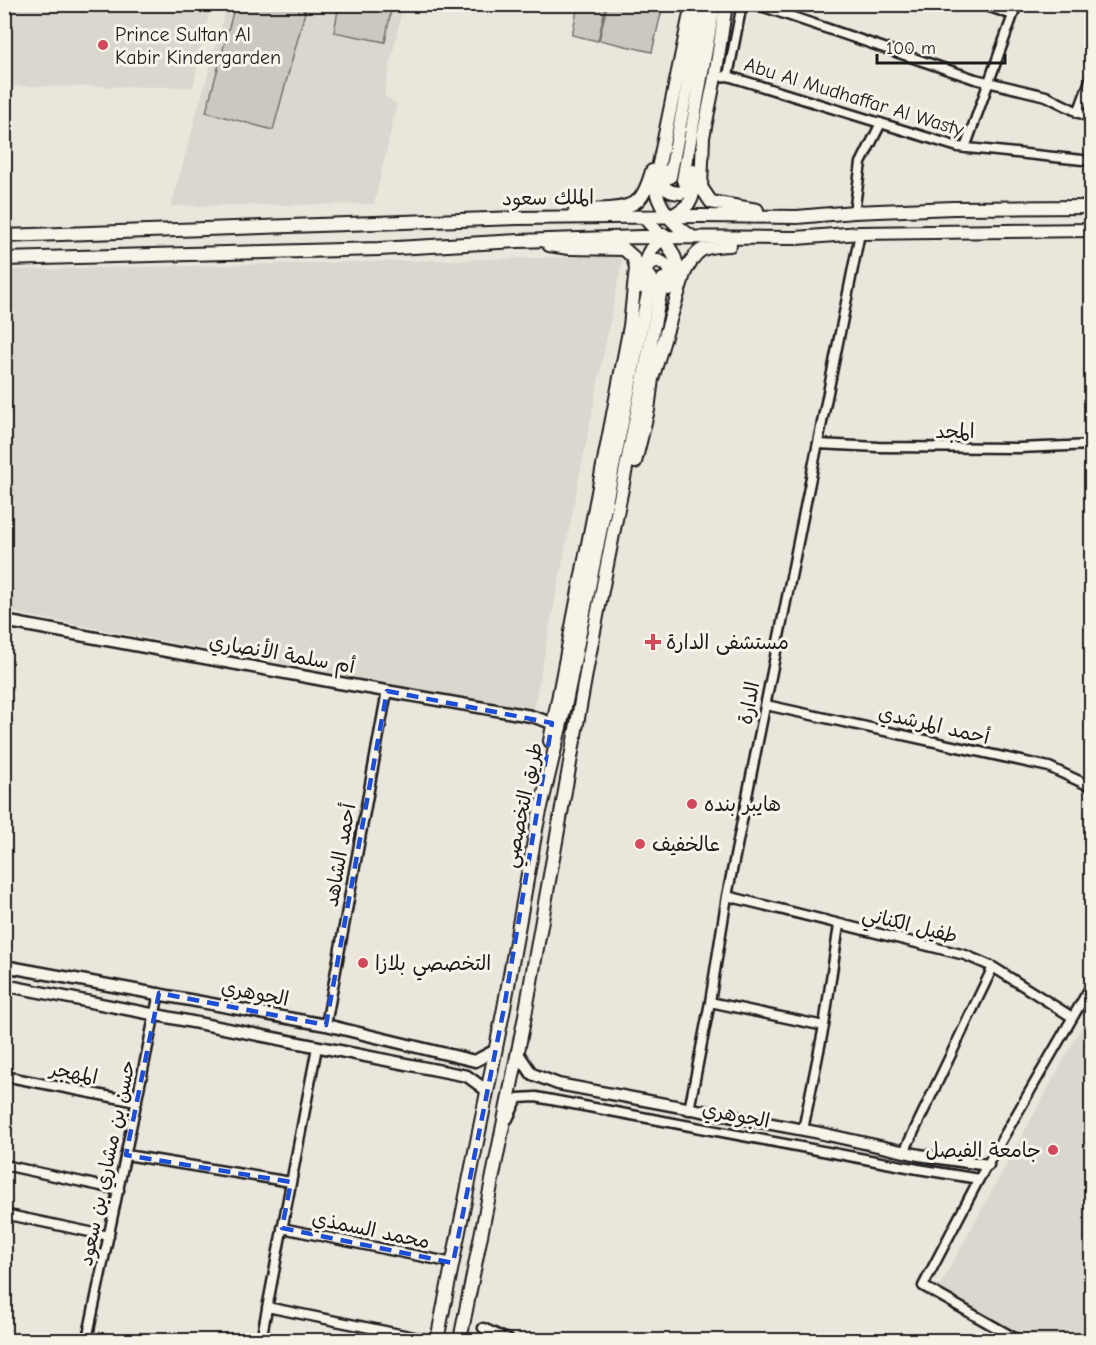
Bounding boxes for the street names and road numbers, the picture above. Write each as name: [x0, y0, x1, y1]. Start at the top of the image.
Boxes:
street label: Abu Al Mudhaffar Al Wasty: [742, 53, 967, 141]
street label: الملك سعود: [502, 186, 594, 212]
street label: المجد: [935, 420, 975, 443]
street label: أم سلمة الأنصاري: [207, 628, 357, 681]
street label: الدارة: [734, 680, 764, 726]
street label: أحمد المرشدي: [875, 701, 992, 752]
street label: طريق التخصصي: [498, 740, 553, 871]
street label: أحمد الشاهد: [320, 801, 360, 909]
street label: طفيل الكناني: [859, 902, 960, 954]
street label: الجوهري: [219, 975, 291, 1014]
street label: المهجر: [46, 1057, 100, 1089]
street label: حسن بن مشاري بن سعود: [74, 1058, 143, 1269]
street label: الجوهري: [700, 1097, 772, 1136]
street label: محمد السمذي: [309, 1206, 432, 1257]

